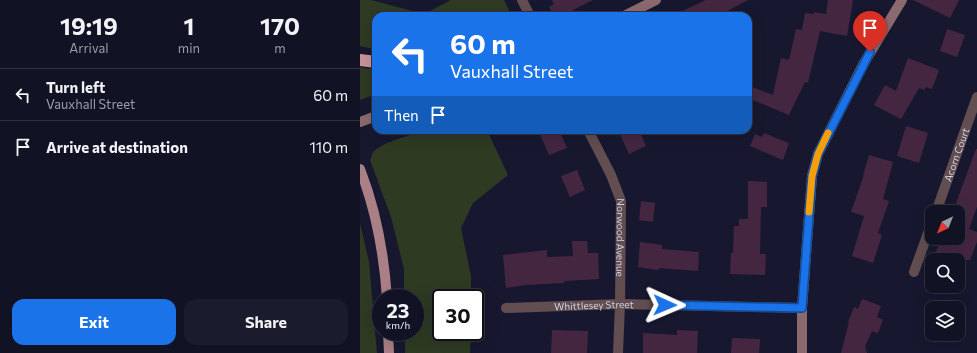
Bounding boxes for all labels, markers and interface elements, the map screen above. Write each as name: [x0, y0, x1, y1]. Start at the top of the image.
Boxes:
text: 19:19: [60, 11, 118, 40]
text: 1: [183, 11, 194, 40]
text: 170: [260, 11, 300, 40]
pin: [853, 11, 887, 52]
icon: arrive: [859, 17, 881, 39]
text: 60 m: [450, 26, 516, 60]
icon: left: [384, 28, 436, 80]
text: Arrival: [69, 40, 109, 56]
text: min: [178, 40, 200, 56]
text: m: [274, 40, 286, 56]
text: Vauxhall Street: [450, 60, 574, 82]
text: Turn left: [46, 78, 105, 96]
icon: left: [12, 84, 34, 106]
text: 60 m: [313, 86, 348, 104]
text: Vauxhall Street: [46, 96, 135, 112]
icon: arrive: [427, 104, 449, 126]
text: Then: [384, 106, 419, 124]
street label: Acorn Court: [941, 126, 972, 183]
icon: arrive: [12, 136, 34, 158]
text: Arrive at destination: [46, 138, 188, 156]
text: 110 m: [309, 138, 348, 156]
street label: Norwood Avenue: [614, 198, 627, 277]
north arrow: [925, 205, 965, 245]
map controls: [925, 205, 965, 341]
button: search: [925, 253, 965, 293]
position arrow: [644, 284, 686, 326]
speed limit sign: 30: [432, 289, 484, 341]
text: 23: [386, 298, 410, 322]
street label: Whittlesey Street: [554, 298, 634, 312]
button: Exit: [12, 299, 176, 345]
button: Share: [184, 299, 348, 345]
button: layers: [925, 301, 965, 341]
text: km/h: [386, 319, 410, 331]

